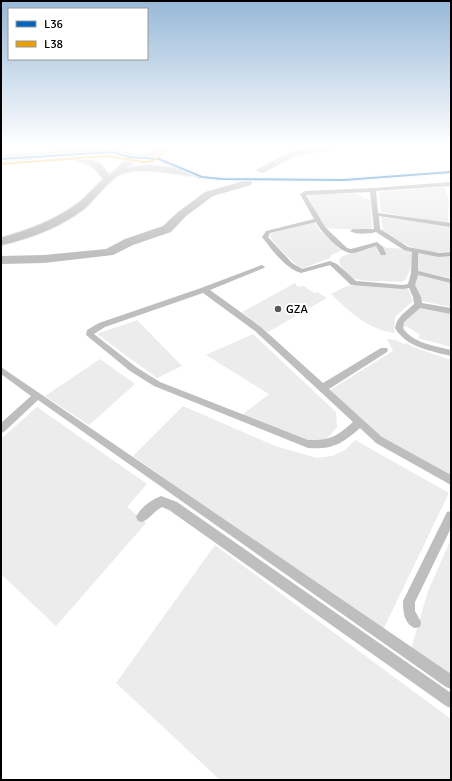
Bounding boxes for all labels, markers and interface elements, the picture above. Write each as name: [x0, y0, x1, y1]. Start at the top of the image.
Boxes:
legend: [8, 8, 148, 60]
text: L36: [44, 17, 63, 32]
text: L38: [44, 37, 63, 52]
place label: GZA: [286, 302, 308, 317]
marker: GZA: [273, 304, 283, 314]

